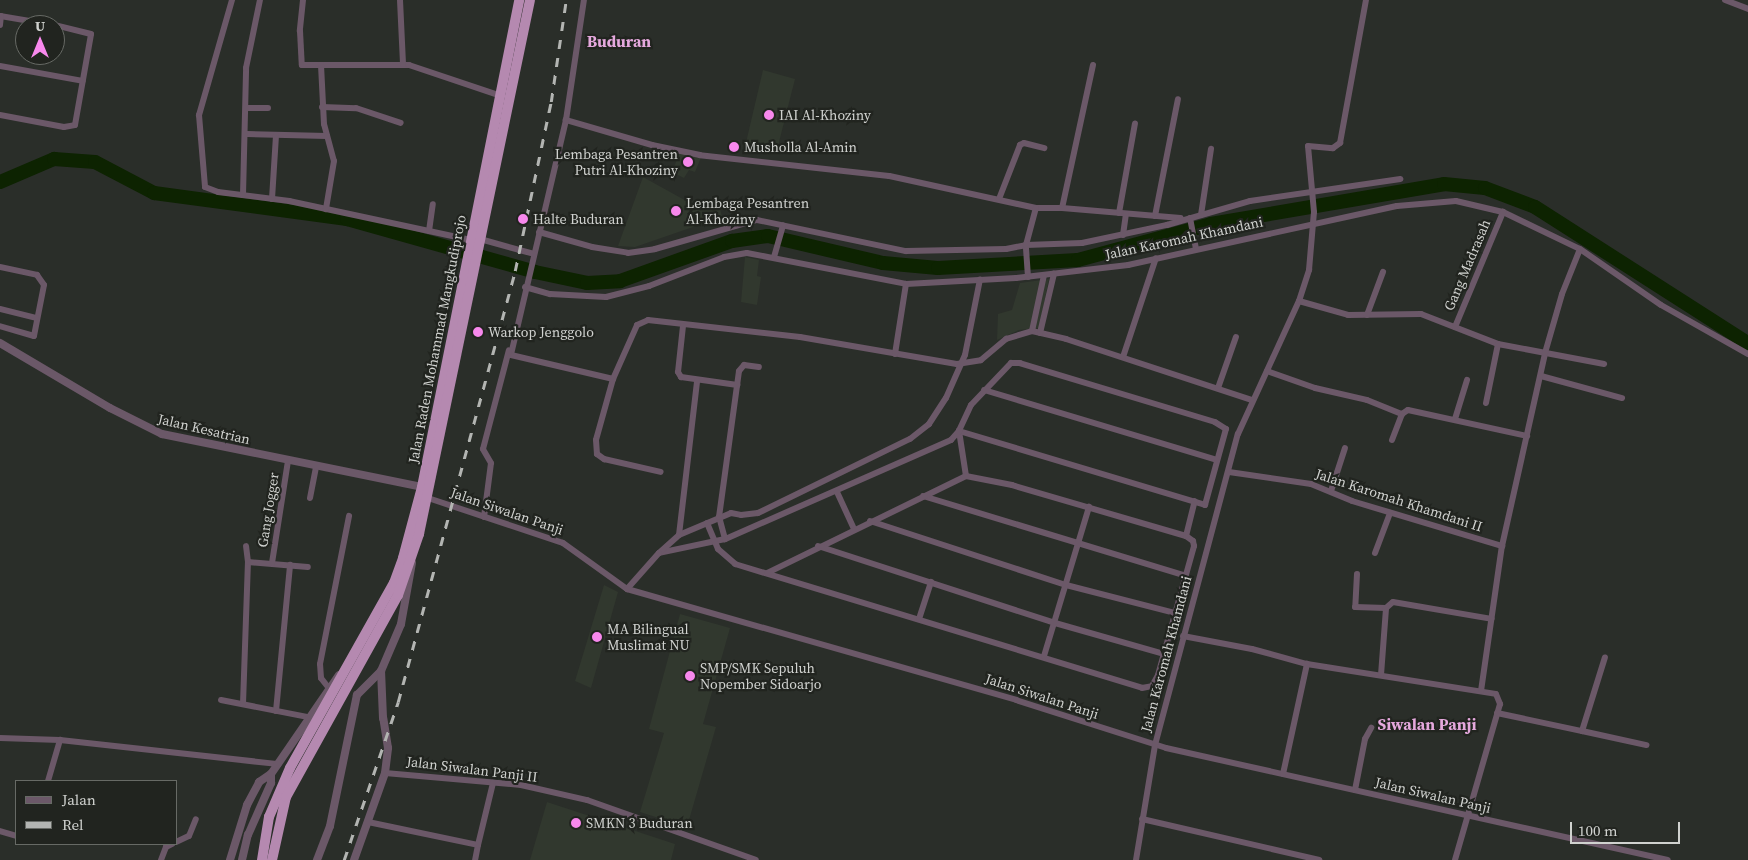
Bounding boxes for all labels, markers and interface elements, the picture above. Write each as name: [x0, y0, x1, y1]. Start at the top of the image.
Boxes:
north arrow: [15, 15, 65, 65]
text: U: [35, 16, 45, 36]
district label: Buduran: [587, 31, 651, 51]
place label: IAI Al-Khoziny: [779, 107, 871, 123]
marker: IAI Al-Khoziny: [763, 109, 775, 121]
place label: Musholla Al-Amin: [744, 139, 857, 155]
marker: Musholla Al-Amin: [728, 141, 740, 153]
place label: Lembaga Pesantren Putri Al-Khoziny: [555, 146, 678, 178]
marker: Lembaga Pesantren Putri Al-Khoziny: [682, 156, 694, 168]
place label: Lembaga Pesantren Al-Khoziny: [686, 195, 809, 228]
marker: Lembaga Pesantren Al-Khoziny: [670, 205, 682, 217]
place label: Halte Buduran: [533, 211, 624, 227]
street label: Jalan Raden Mohammad Mangkudiprojo: [405, 213, 469, 465]
marker: Halte Buduran: [517, 213, 529, 225]
street label: Jalan Karomah Khamdani: [1104, 213, 1264, 263]
street label: Gang Madrasah: [1440, 217, 1494, 313]
place label: Warkop Jenggolo: [488, 324, 594, 340]
marker: Warkop Jenggolo: [472, 326, 484, 338]
street label: Jalan Kesatrian: [156, 410, 252, 448]
street label: Jalan Karomah Khamdani II: [1313, 465, 1485, 535]
street label: Gang Jogger: [254, 471, 282, 549]
street label: Jalan Siwalan Panji: [448, 484, 566, 538]
street label: Jalan Karomah Khamdani: [1137, 574, 1195, 734]
place label: MA Bilingual Muslimat NU: [607, 621, 690, 654]
marker: MA Bilingual Muslimat NU: [591, 631, 603, 643]
place label: SMP/SMK Sepuluh Nopember Sidoarjo: [700, 660, 821, 692]
marker: SMP/SMK Sepuluh Nopember Sidoarjo: [684, 670, 696, 682]
street label: Jalan Siwalan Panji: [983, 670, 1101, 722]
district label: Siwalan Panji: [1378, 714, 1476, 734]
street label: Jalan Siwalan Panji II: [406, 753, 538, 785]
street label: Jalan Siwalan Panji: [1374, 774, 1492, 816]
legend: [15, 780, 178, 845]
text: Jalan: [62, 789, 96, 810]
scale bar: [1573, 812, 1683, 844]
text: Rel: [62, 814, 84, 835]
place label: SMKN 3 Buduran: [586, 815, 693, 831]
marker: SMKN 3 Buduran: [570, 817, 582, 829]
text: 100 m: [1578, 820, 1618, 841]

